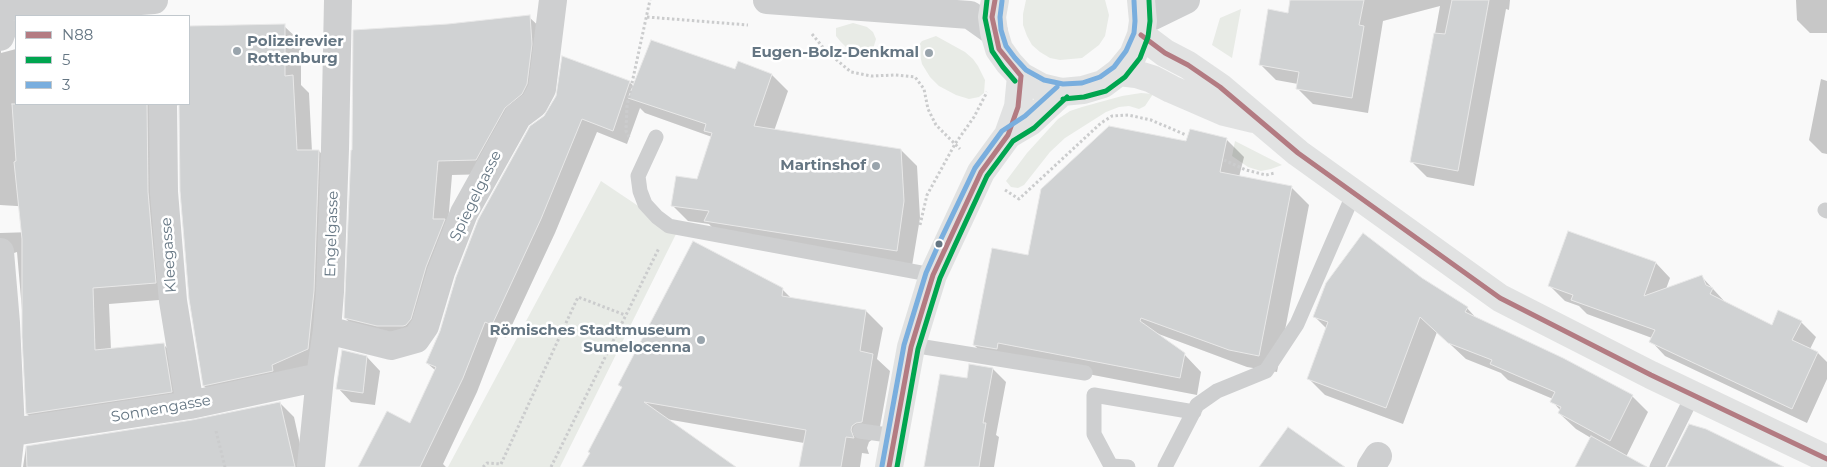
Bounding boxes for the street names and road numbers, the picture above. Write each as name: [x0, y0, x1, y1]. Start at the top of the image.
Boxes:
street label: Spiegelgasse: [446, 148, 506, 244]
street label: Engelgasse: [321, 191, 343, 277]
street label: Kleegasse: [157, 217, 181, 293]
street label: Sonnengasse: [110, 391, 212, 427]

